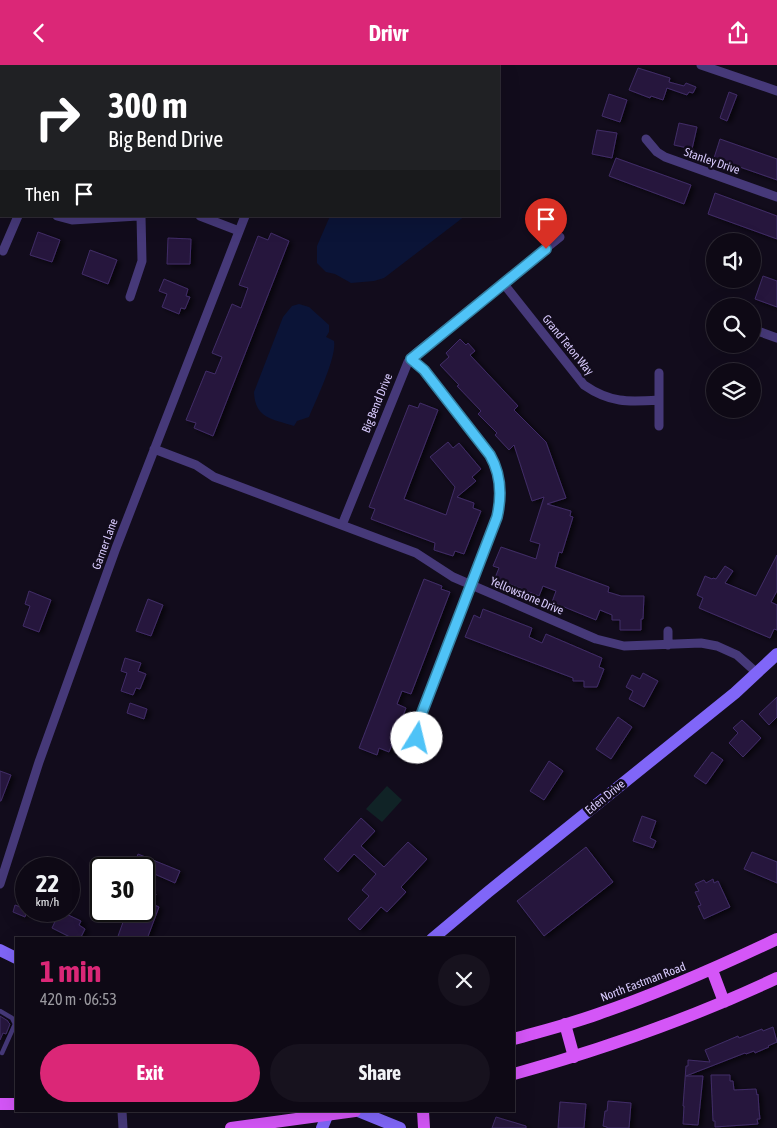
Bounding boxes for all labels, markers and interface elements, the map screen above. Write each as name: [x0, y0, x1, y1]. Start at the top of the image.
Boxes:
icon: back: [25, 19, 53, 47]
icon: share: [724, 19, 752, 47]
text: Drivr: [369, 20, 408, 46]
icon: right: [25, 85, 90, 150]
text: 300 m: [108, 85, 187, 125]
text: Big Bend Drive: [108, 126, 223, 152]
street label: Stanley Drive: [682, 145, 742, 177]
icon: arrive: [70, 180, 98, 208]
text: Then: [25, 183, 60, 205]
pin: [525, 198, 567, 249]
icon: arrive: [532, 205, 560, 233]
map controls: [706, 233, 761, 418]
button: sound: [706, 233, 761, 288]
button: search: [706, 298, 761, 353]
street label: Grand Teton Way: [539, 312, 597, 378]
button: layers: [706, 363, 761, 418]
street label: Big Bend Drive: [359, 371, 395, 435]
street label: Garner Lane: [89, 516, 121, 572]
street label: Yellowstone Drive: [488, 574, 566, 618]
position arrow: [390, 711, 442, 763]
street label: Eden Drive: [582, 777, 628, 817]
speed limit sign: 30: [90, 857, 155, 922]
text: 22: [36, 869, 59, 897]
text: km/h: [36, 895, 59, 909]
text: 1 min: [40, 954, 101, 988]
button: close: [438, 954, 490, 1006]
street label: North Eastman Road: [598, 959, 688, 1005]
text: 420 m · 06:53: [40, 990, 117, 1008]
button: Exit: [40, 1044, 260, 1102]
button: Share: [270, 1044, 490, 1102]

